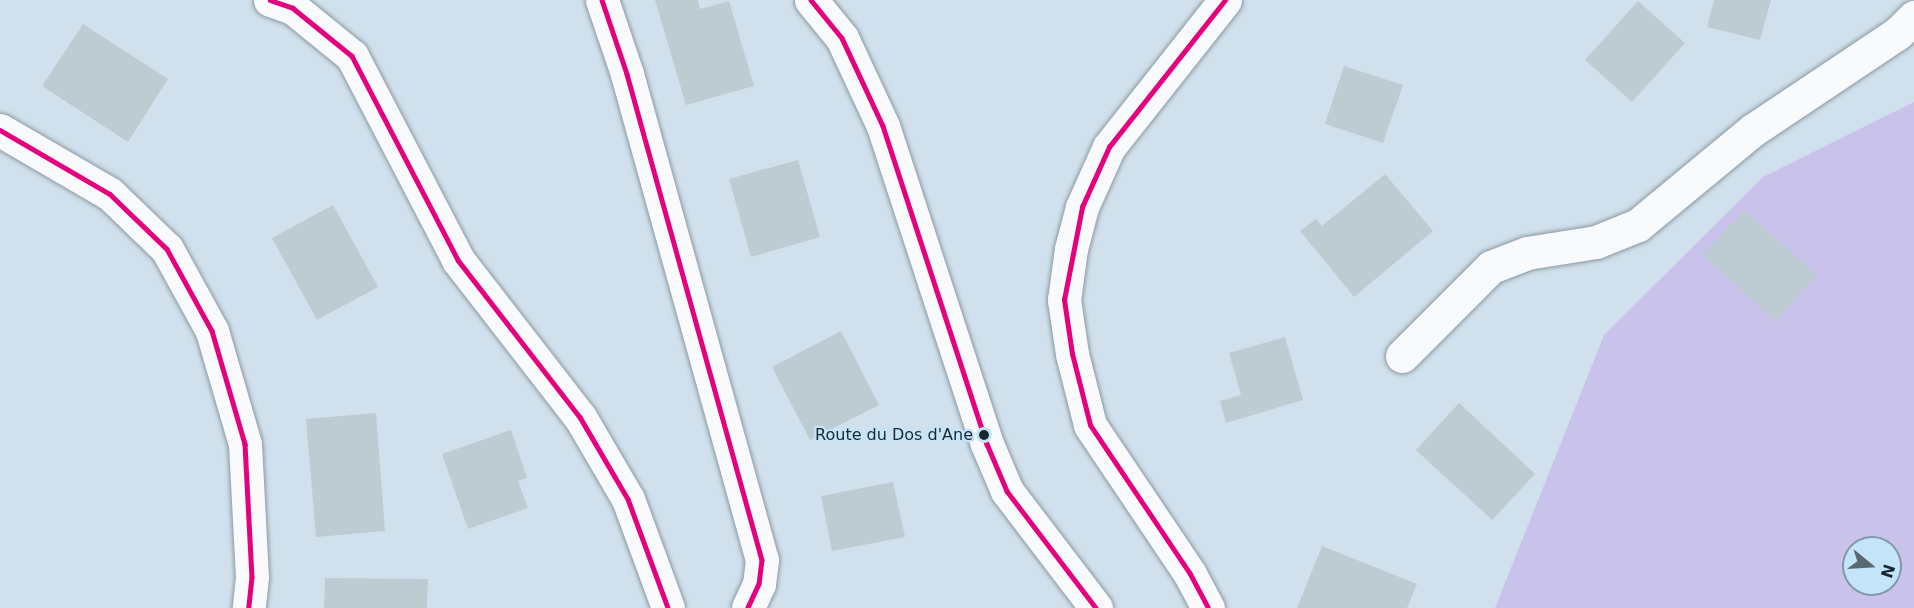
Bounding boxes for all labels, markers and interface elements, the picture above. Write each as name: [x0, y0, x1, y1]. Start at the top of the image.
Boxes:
place label: Route du Dos d'Ane: [815, 425, 973, 445]
marker: Route du Dos d'Ane: [978, 429, 990, 441]
north arrow: [1842, 536, 1902, 596]
text: N: [1877, 562, 1899, 580]

